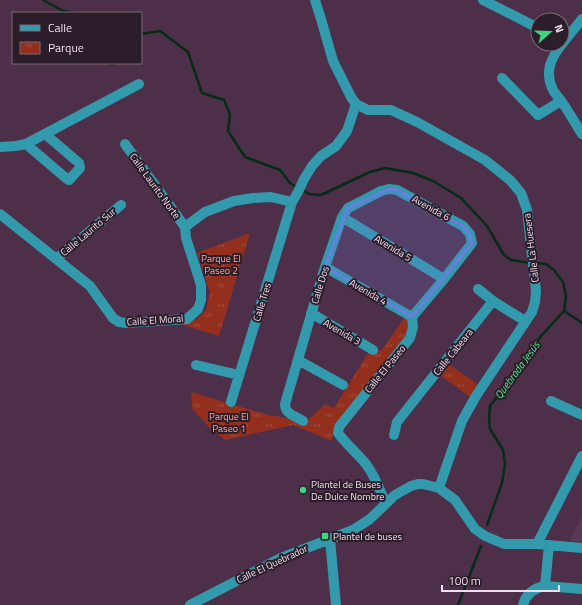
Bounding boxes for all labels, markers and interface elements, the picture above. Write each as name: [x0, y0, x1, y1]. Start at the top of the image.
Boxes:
legend: [12, 12, 142, 64]
north arrow: [530, 12, 570, 52]
text: Calle: [48, 18, 72, 37]
text: N: [551, 22, 568, 35]
text: Parque: [48, 38, 84, 57]
street label: Calle Laurito Norte: [126, 150, 184, 222]
street label: Avenida 6: [409, 191, 453, 225]
street label: Calle Laurito Sur: [57, 204, 119, 260]
street label: Calle La Huesera: [519, 213, 543, 283]
street label: Avenida 5: [371, 231, 415, 265]
park label: Parque El Paseo 2: [201, 251, 241, 278]
street label: Calle Dos: [307, 264, 333, 306]
street label: Avenida 4: [346, 275, 390, 309]
street label: Calle Tres: [249, 280, 275, 323]
street label: Calle El Moral: [126, 311, 184, 329]
street label: Avenida 3: [320, 315, 364, 349]
street label: Calle Cabeara: [429, 325, 477, 379]
water label: Quebrada Jesús: [491, 337, 544, 402]
street label: Calle El Paseo: [361, 342, 409, 396]
park label: Parque El Paseo 1: [209, 409, 249, 436]
place label: Plantel de Buses De Dulce Nombre: [311, 477, 384, 504]
marker: Plantel de Buses De Dulce Nombre: [298, 485, 308, 495]
place label: Plantel de buses: [333, 529, 402, 544]
marker: Plantel de buses: [320, 531, 330, 541]
street label: Calle El Quebrador: [234, 541, 311, 587]
scale bar: [442, 567, 559, 593]
text: 100 m: [448, 571, 481, 590]

